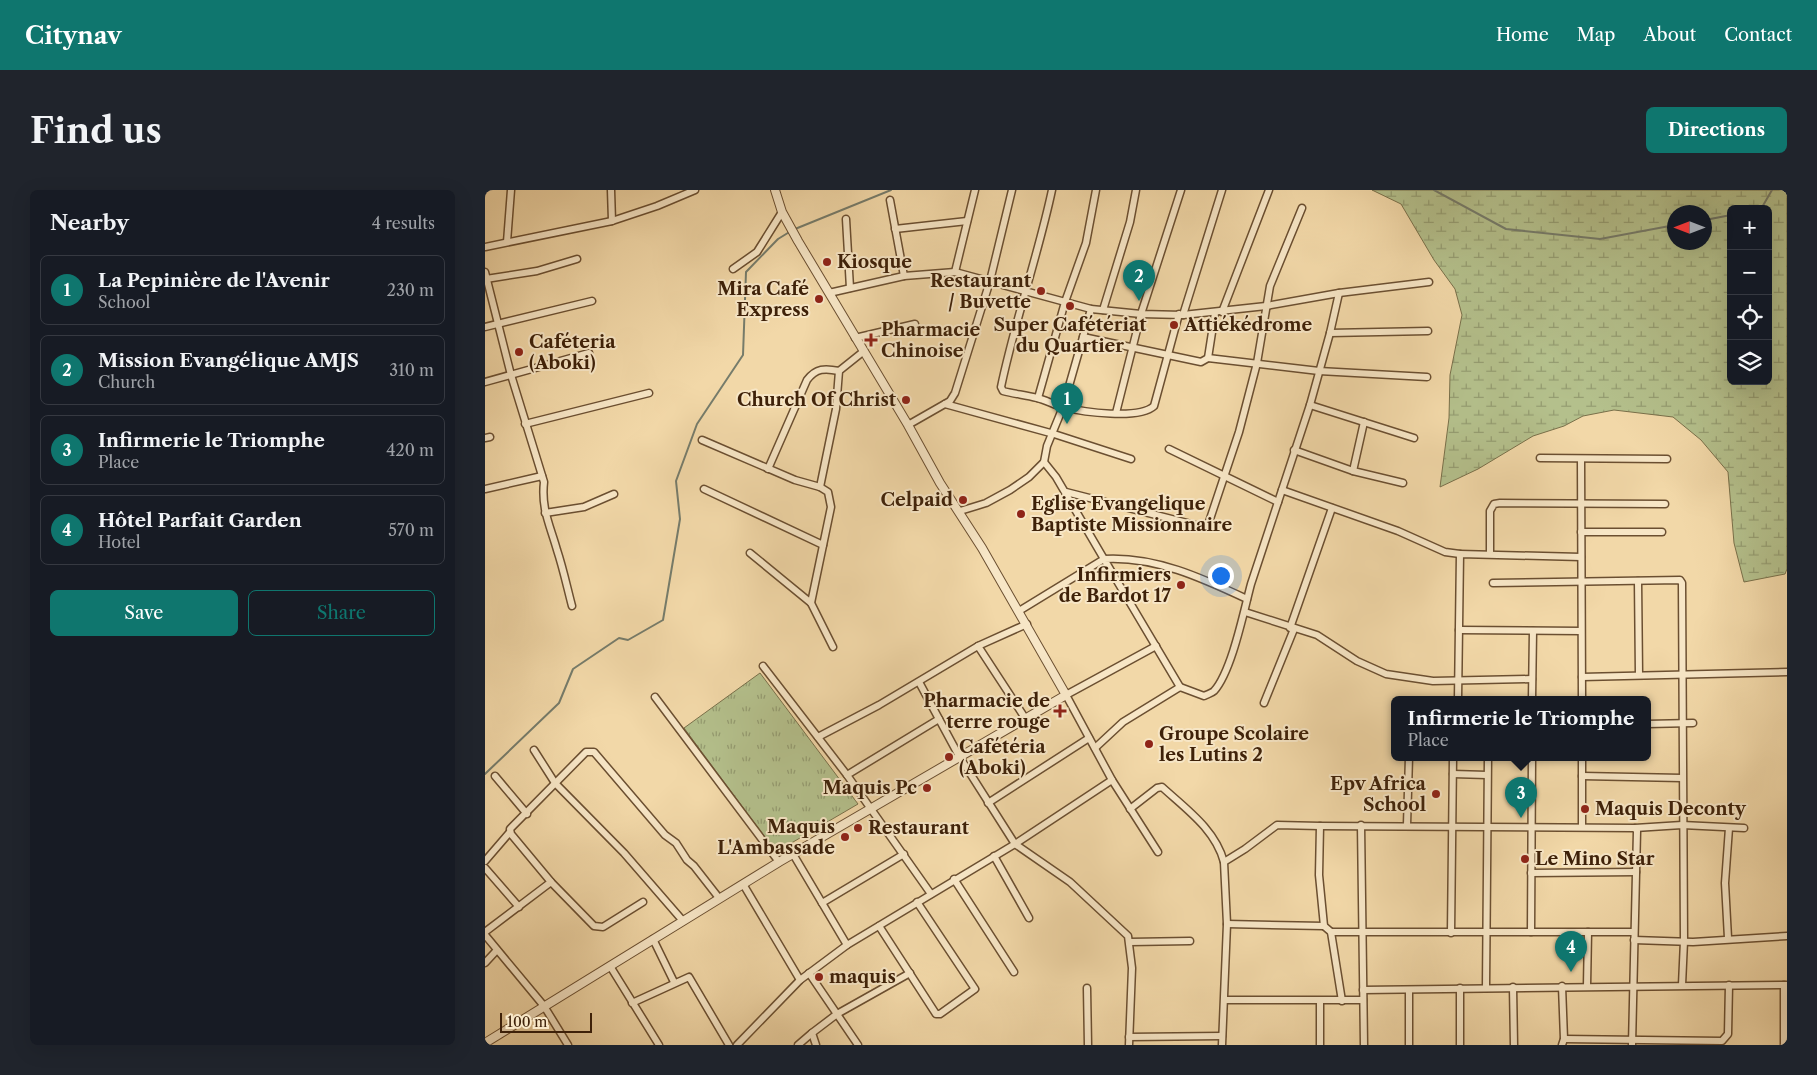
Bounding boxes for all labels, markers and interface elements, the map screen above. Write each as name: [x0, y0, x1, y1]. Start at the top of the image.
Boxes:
text: Citynav: [25, 21, 122, 50]
text: Home: [1496, 24, 1549, 46]
text: Map: [1577, 24, 1615, 46]
text: About: [1643, 24, 1696, 46]
text: Contact: [1724, 24, 1792, 46]
button: Directions: [1646, 107, 1787, 153]
text: Find us: [30, 109, 162, 152]
north arrow: [1667, 205, 1712, 250]
map controls: [1727, 205, 1772, 385]
button: +: [1727, 205, 1772, 250]
text: Nearby: [50, 210, 129, 235]
text: 4 results: [372, 213, 435, 233]
button: −: [1727, 250, 1772, 295]
place label: Kiosque: [837, 251, 912, 273]
marker: Kiosque: [821, 256, 833, 268]
pin: 2: [1123, 260, 1155, 301]
text: La Pepinière de l'Avenir: [98, 269, 330, 292]
place label: Restaurant / Buvette: [930, 270, 1032, 313]
place label: Mira Café Express: [717, 278, 809, 321]
text: 1: [63, 280, 71, 300]
text: 230 m: [387, 280, 434, 300]
marker: Restaurant / Buvette: [1035, 285, 1047, 297]
text: School: [98, 292, 150, 312]
marker: Mira Café Express: [813, 293, 825, 305]
button: locate: [1727, 295, 1772, 340]
marker: Super Cafétériat du Quartier: [1064, 300, 1076, 312]
place label: Super Cafétériat du Quartier: [993, 314, 1147, 357]
place label: Attiékédrome: [1183, 314, 1312, 336]
place label: Pharmacie Chinoise: [881, 319, 981, 362]
marker: Attiékédrome: [1168, 319, 1180, 331]
place label: Caféteria (Aboki): [529, 331, 616, 374]
marker: Pharmacie Chinoise: [865, 334, 877, 346]
button: layers: [1727, 340, 1772, 385]
marker: Caféteria (Aboki): [513, 346, 525, 358]
text: Mission Evangélique AMJS: [98, 349, 359, 372]
text: 2: [62, 360, 72, 380]
text: 310 m: [389, 360, 434, 380]
text: Church: [98, 372, 155, 392]
pin: 1: [1051, 383, 1083, 424]
place label: Church Of Christ: [737, 389, 897, 411]
marker: Church Of Christ: [900, 394, 912, 406]
text: Infirmerie le Triomphe: [98, 429, 325, 452]
text: 3: [62, 440, 72, 460]
text: 420 m: [386, 440, 434, 460]
text: Place: [98, 452, 139, 472]
place label: Celpaid: [881, 489, 953, 511]
place label: Eglise Evangelique Baptiste Missionnaire: [1031, 493, 1232, 536]
marker: Celpaid: [957, 494, 969, 506]
marker: Eglise Evangelique Baptiste Missionnaire: [1015, 508, 1027, 520]
text: Hôtel Parfait Garden: [98, 509, 302, 532]
text: 4: [62, 520, 72, 540]
text: 570 m: [388, 520, 434, 540]
text: Hotel: [98, 532, 141, 552]
your location: [1208, 563, 1234, 589]
place label: Infirmiers de Bardot 17: [1059, 564, 1172, 607]
marker: Infirmiers de Bardot 17: [1175, 579, 1187, 591]
button: Save: [50, 590, 238, 636]
button: Share: [248, 590, 435, 636]
place label: Pharmacie de terre rouge: [923, 690, 1050, 733]
popup: [1391, 696, 1651, 761]
marker: Pharmacie de terre rouge: [1054, 705, 1066, 717]
text: Infirmerie le Triomphe: [1408, 707, 1634, 730]
place label: Groupe Scolaire les Lutins 2: [1159, 723, 1309, 766]
text: Place: [1408, 730, 1449, 750]
place label: Cafétéria (Aboki): [959, 736, 1046, 779]
marker: Groupe Scolaire les Lutins 2: [1143, 738, 1155, 750]
marker: Cafétéria (Aboki): [943, 751, 955, 763]
place label: Epv Africa School: [1330, 773, 1427, 816]
place label: Maquis Pc: [823, 777, 917, 799]
pin: 3: [1505, 777, 1537, 818]
marker: Maquis Pc: [921, 782, 933, 794]
marker: Epv Africa School: [1430, 788, 1442, 800]
place label: Maquis Deconty: [1595, 798, 1747, 820]
marker: Maquis Deconty: [1579, 803, 1591, 815]
place label: Maquis L'Ambassade: [717, 816, 835, 859]
place label: Restaurant: [868, 817, 970, 839]
marker: Restaurant: [852, 822, 864, 834]
marker: Maquis L'Ambassade: [839, 831, 851, 843]
place label: Le Mino Star: [1535, 848, 1655, 870]
marker: Le Mino Star: [1519, 853, 1531, 865]
pin: 4: [1555, 931, 1587, 972]
place label: maquis: [829, 966, 896, 988]
marker: maquis: [813, 971, 825, 983]
scale bar: [500, 1010, 593, 1033]
text: 100 m: [507, 1013, 547, 1031]

